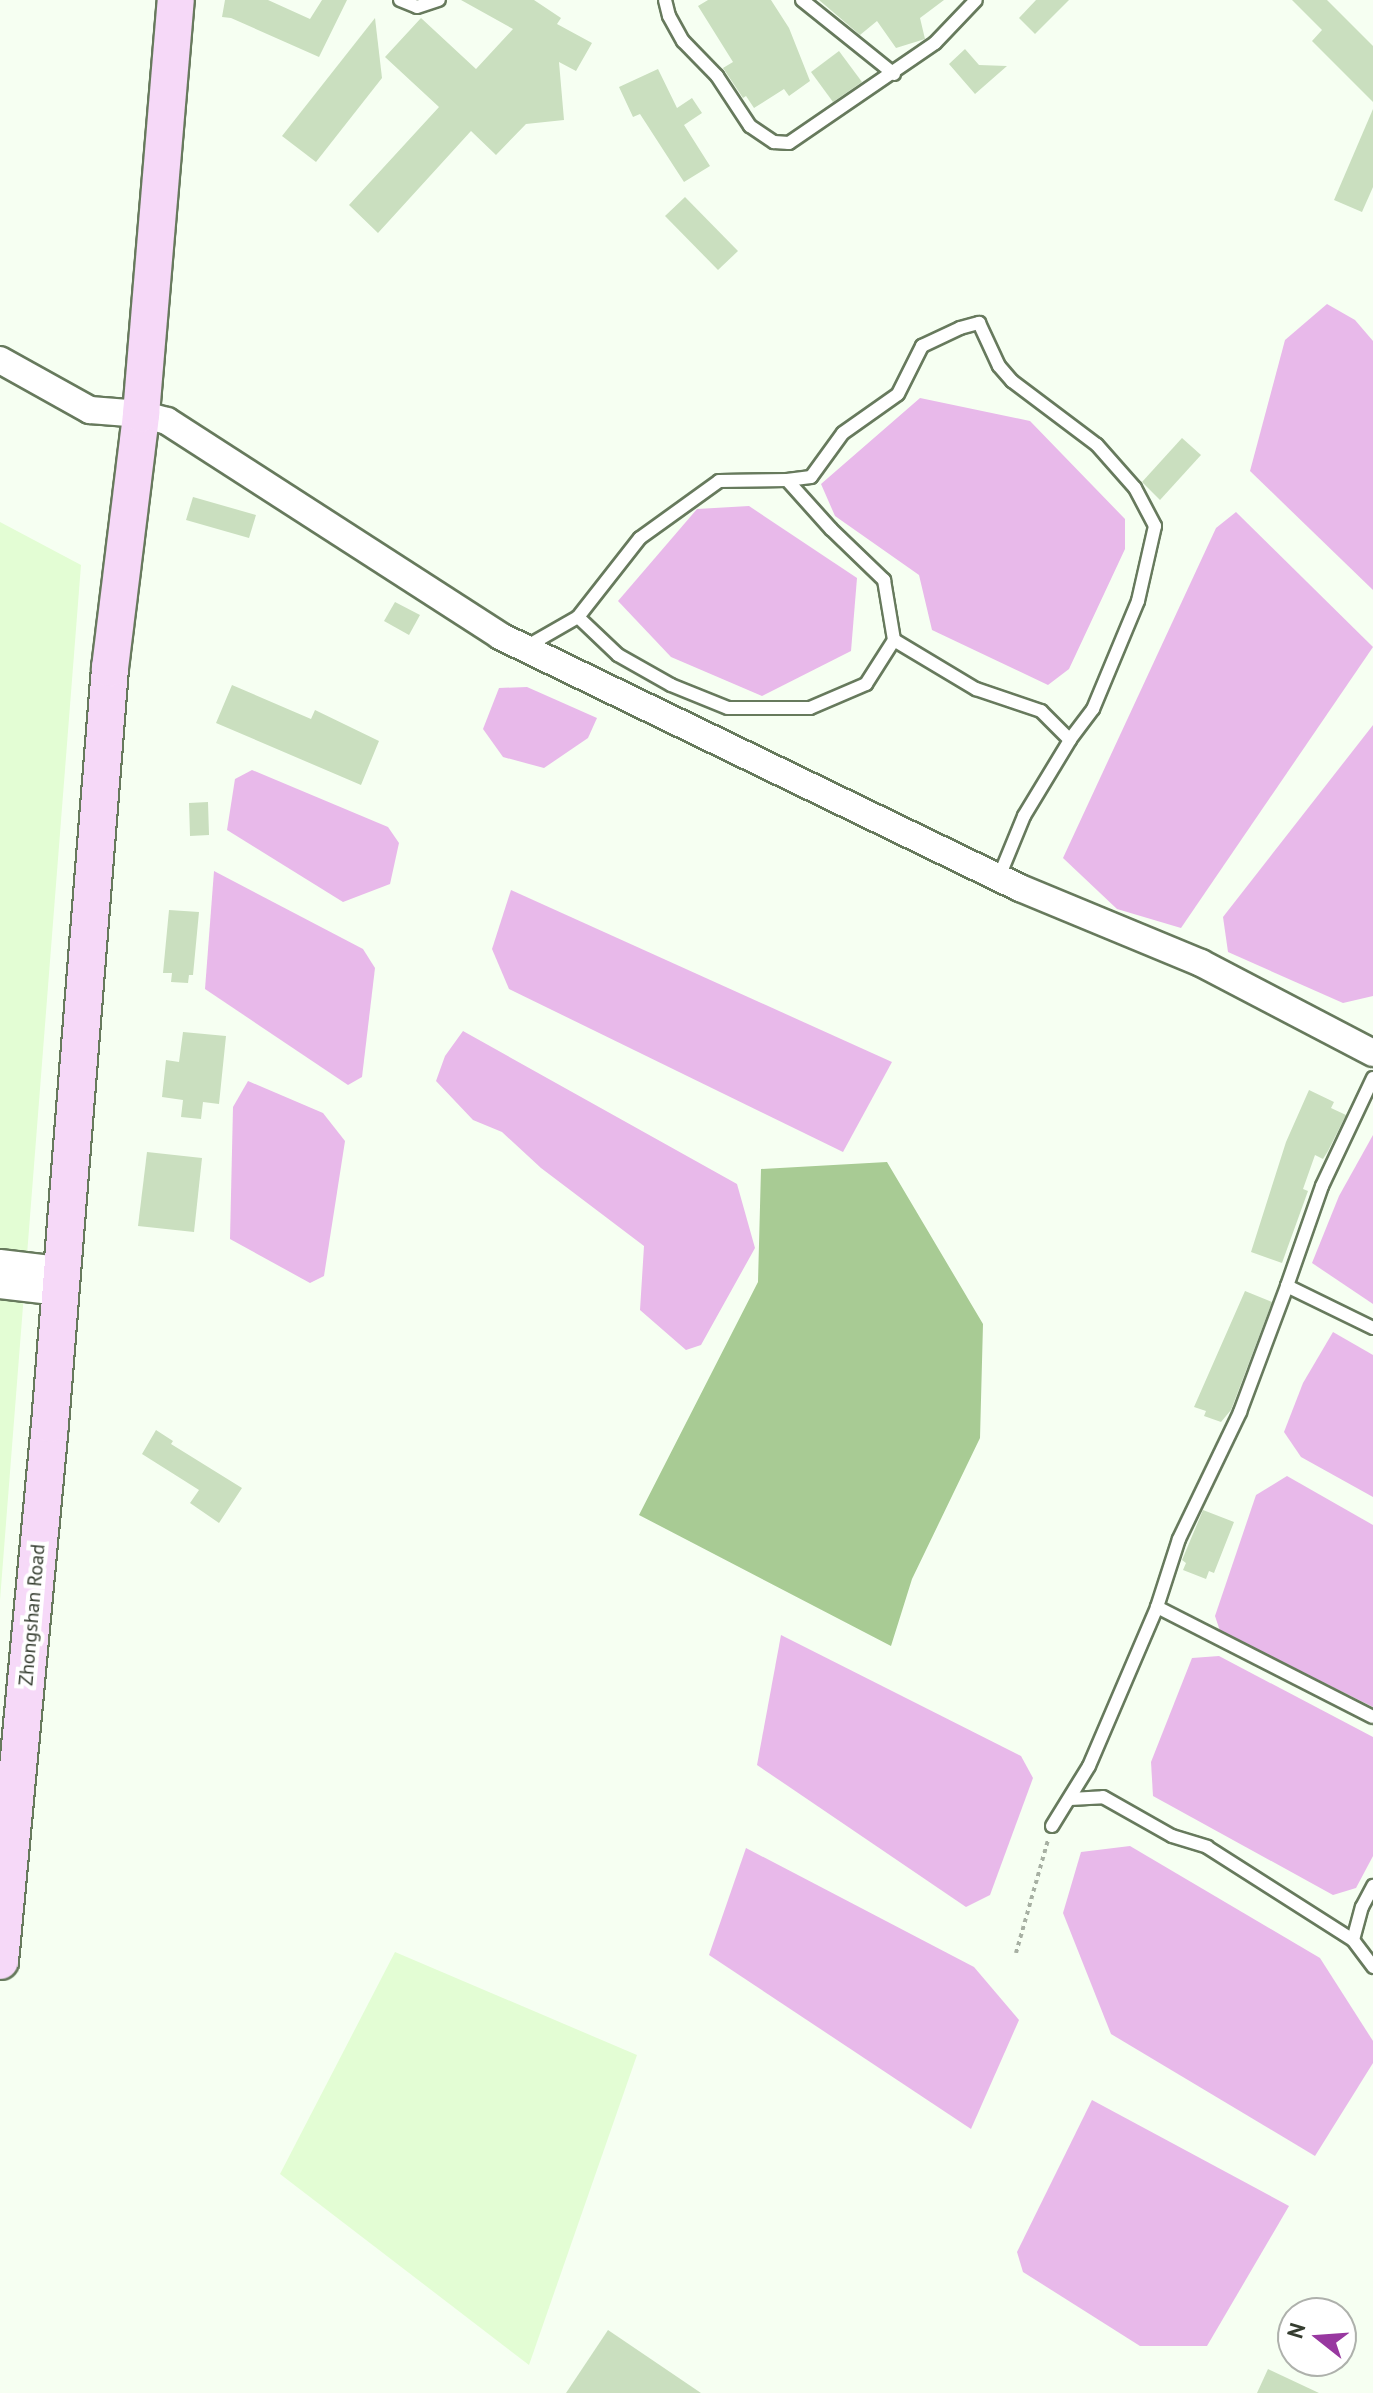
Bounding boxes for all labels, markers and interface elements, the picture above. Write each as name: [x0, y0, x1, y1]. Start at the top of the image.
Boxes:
street label: Zhongshan Road: [14, 1543, 50, 1687]
north arrow: [1277, 2297, 1357, 2377]
text: N: [1280, 2320, 1311, 2342]

